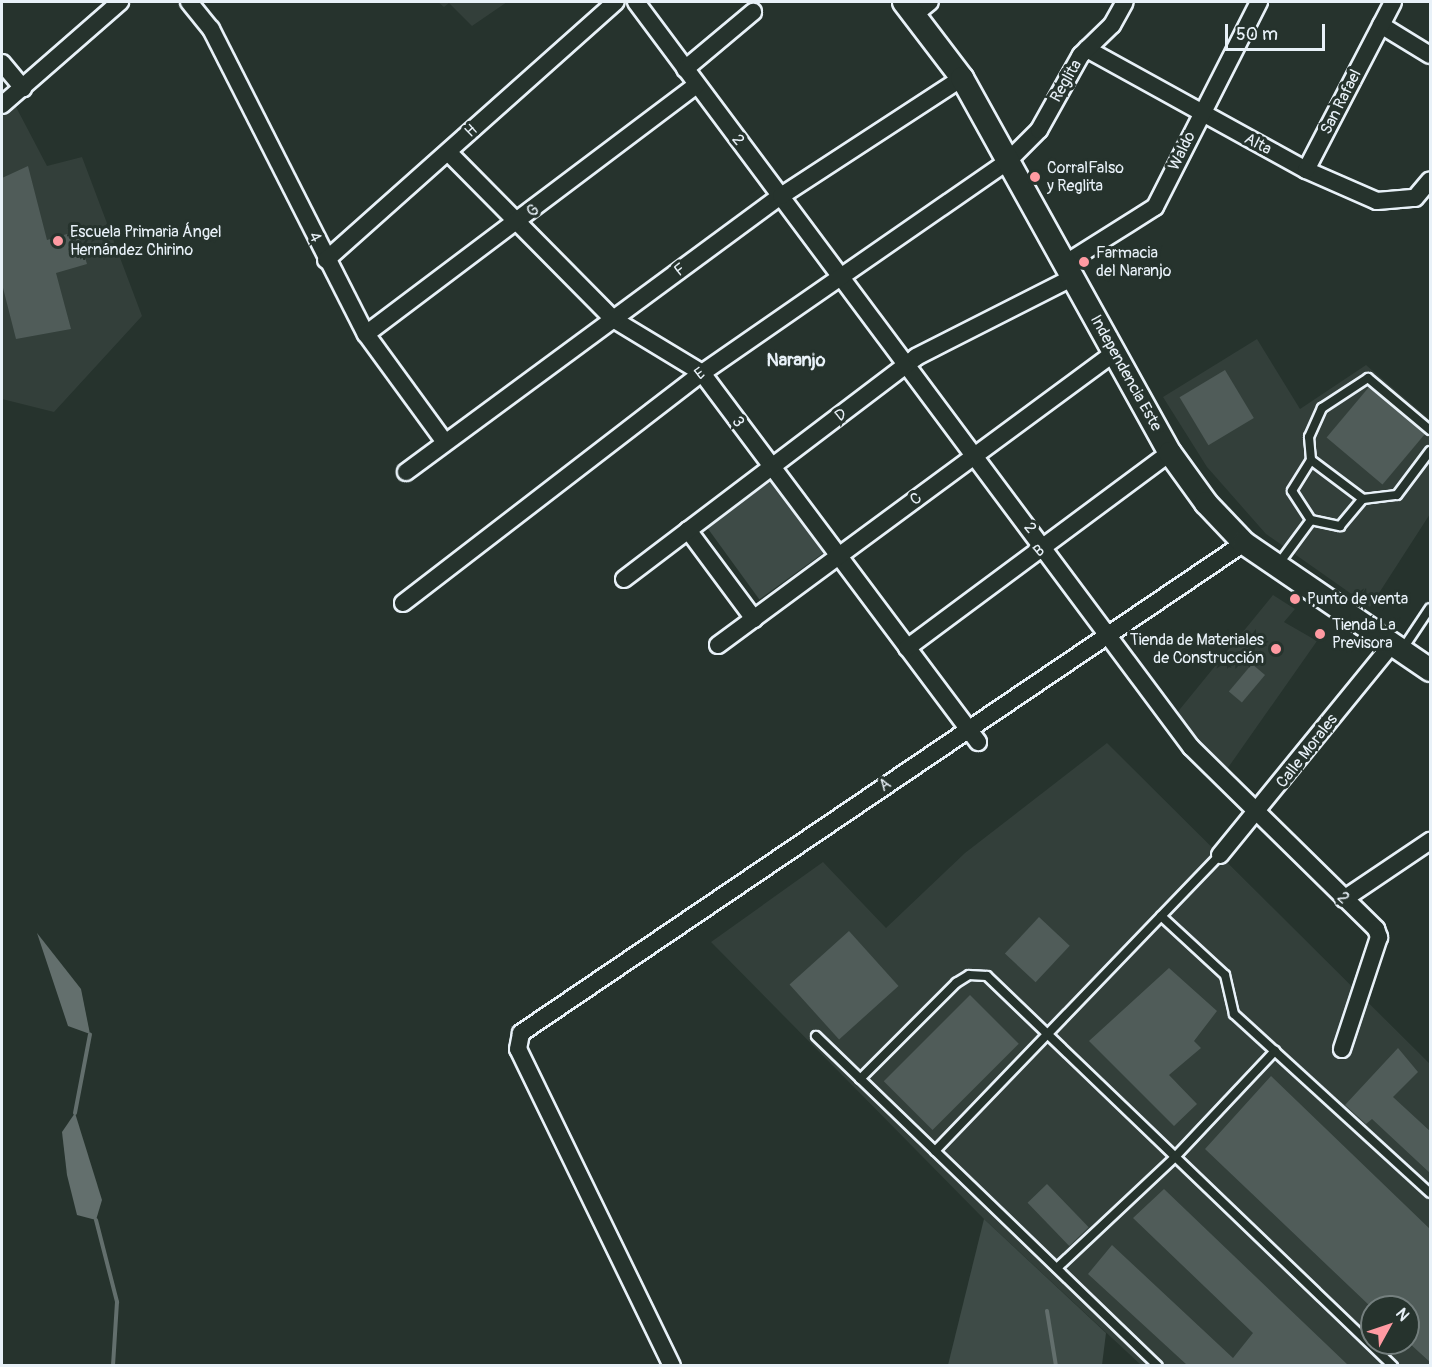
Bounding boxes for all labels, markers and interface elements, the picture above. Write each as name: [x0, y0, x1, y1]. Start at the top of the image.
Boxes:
scale bar: [1228, 12, 1328, 50]
text: 50 m: [1236, 23, 1278, 46]
street label: Reglita: [1046, 56, 1086, 106]
street label: San Rafael: [1316, 66, 1366, 138]
street label: H: [461, 120, 481, 142]
street label: Waldo: [1164, 128, 1200, 174]
street label: Alta: [1241, 129, 1275, 159]
street label: 2: [728, 131, 748, 149]
place label: CorralFalso y Reglita: [1047, 158, 1124, 196]
marker: CorralFalso y Reglita: [1028, 170, 1042, 184]
street label: G: [523, 200, 543, 222]
place label: Escuela Primaria Ángel Hernández Chirino: [70, 222, 222, 260]
street label: 4: [304, 229, 326, 245]
marker: Escuela Primaria Ángel Hernández Chirino: [51, 234, 65, 248]
place label: Farmacia del Naranjo: [1096, 243, 1171, 281]
marker: Farmacia del Naranjo: [1077, 255, 1091, 269]
street label: F: [670, 259, 690, 281]
street label: Independencia Este: [1086, 312, 1166, 434]
district label: Naranjo: [767, 350, 825, 372]
street label: E: [691, 364, 709, 384]
street label: D: [831, 404, 851, 426]
street label: 3: [728, 413, 748, 431]
street label: C: [906, 488, 926, 510]
street label: 2: [1020, 519, 1040, 537]
street label: B: [1030, 541, 1048, 561]
place label: Punto de venta: [1307, 589, 1408, 609]
marker: Punto de venta: [1288, 592, 1302, 606]
place label: Tienda La Previsora: [1332, 615, 1396, 653]
marker: Tienda La Previsora: [1313, 627, 1327, 641]
place label: Tienda de Materiales de Construcción: [1130, 630, 1264, 668]
marker: Tienda de Materiales de Construcción: [1269, 642, 1283, 656]
street label: Calle Morales: [1272, 710, 1342, 792]
street label: A: [875, 774, 895, 796]
street label: 2: [1333, 888, 1353, 908]
north arrow: [1360, 1295, 1420, 1355]
text: N: [1391, 1304, 1413, 1325]

